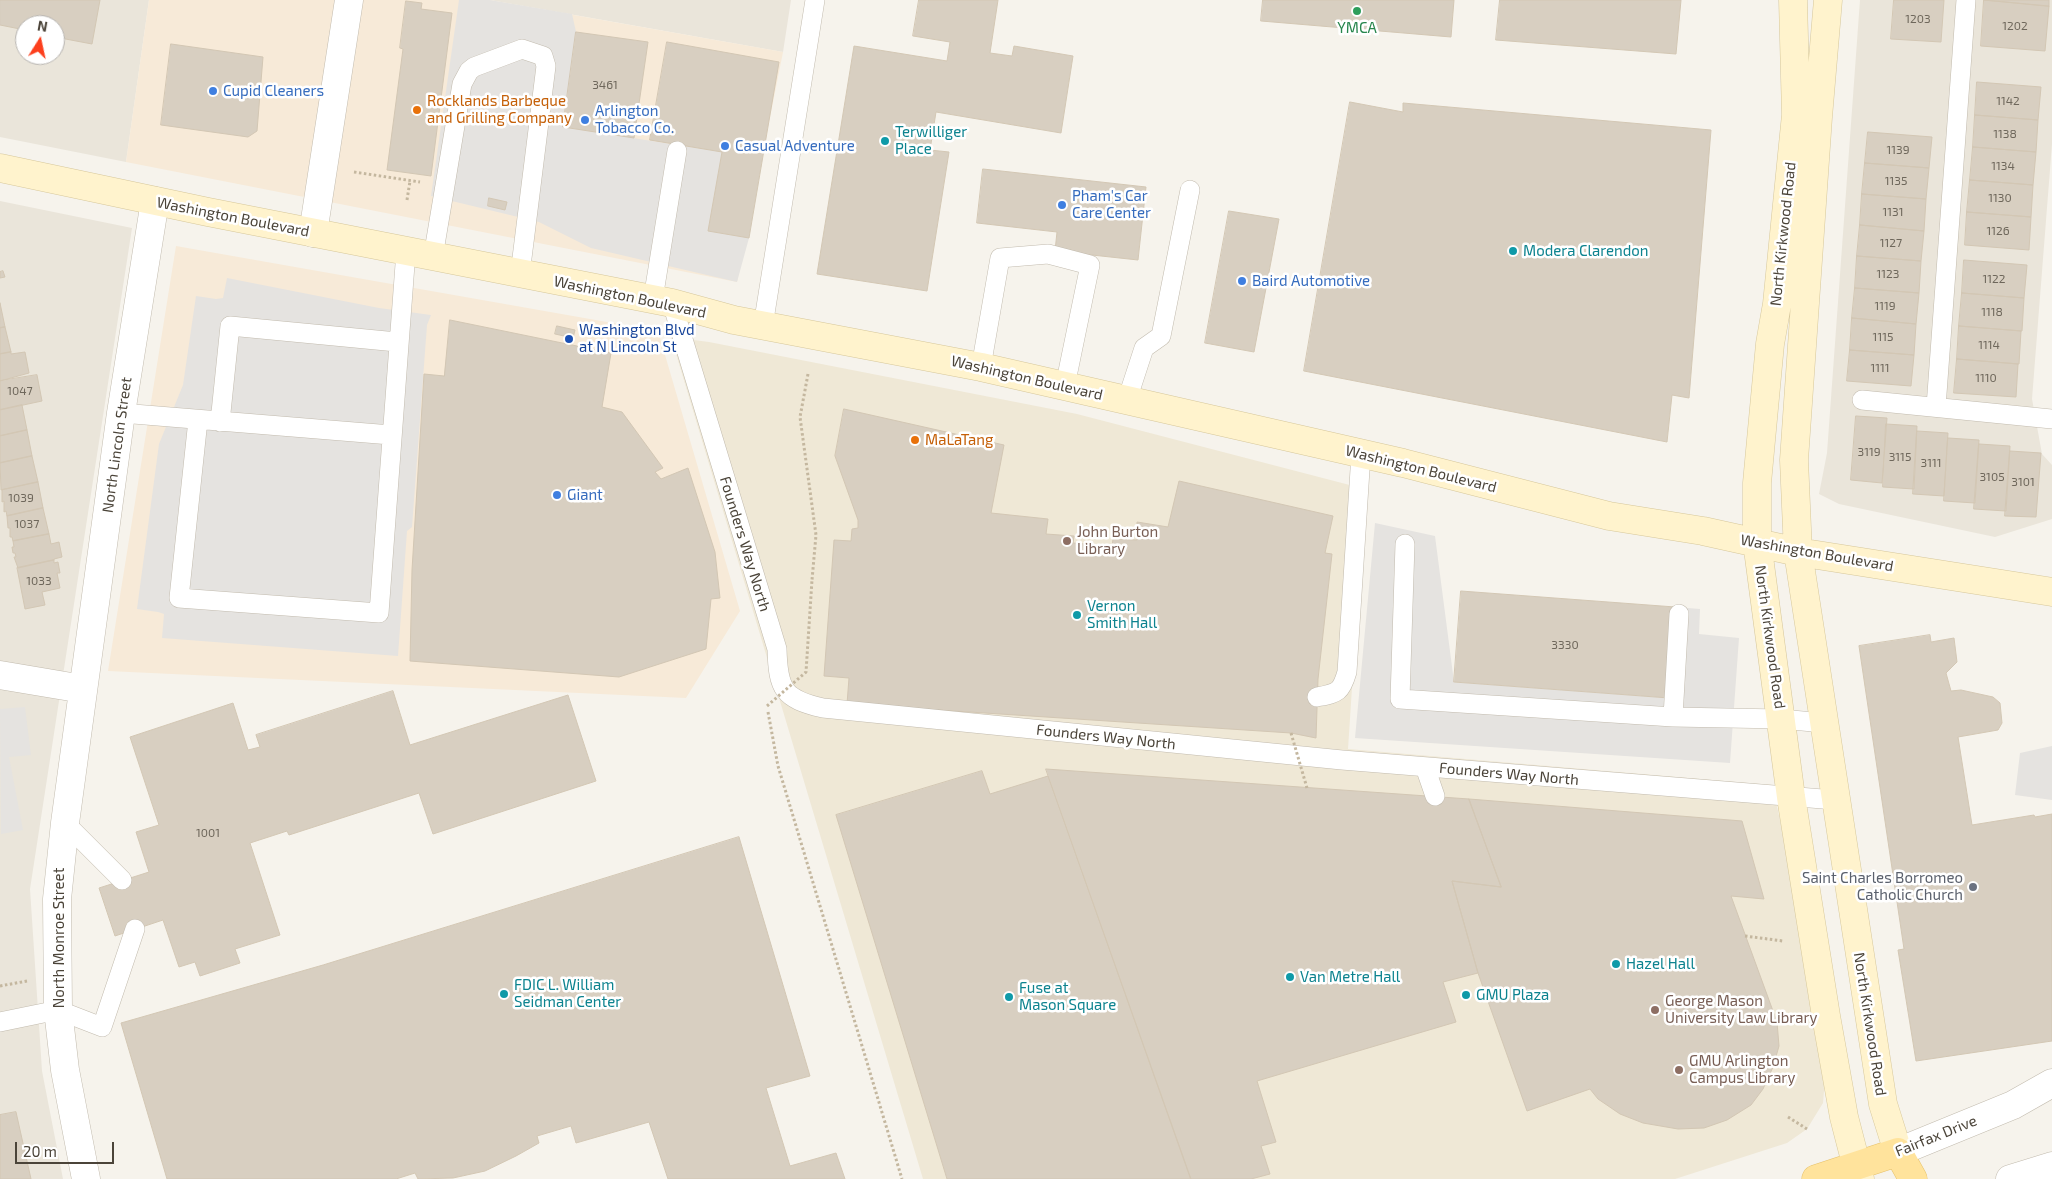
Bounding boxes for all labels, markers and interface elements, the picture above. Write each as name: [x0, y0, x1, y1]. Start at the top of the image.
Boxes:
marker: YMCA: [1351, 5, 1363, 17]
house number: 1203: [1905, 12, 1931, 26]
north arrow: [15, 15, 65, 65]
text: N: [36, 16, 49, 35]
place label: YMCA: [1337, 19, 1377, 37]
house number: 1202: [2002, 19, 2028, 33]
house number: 3461: [592, 78, 618, 92]
place label: Cupid Cleaners: [223, 82, 324, 100]
marker: Cupid Cleaners: [207, 85, 219, 97]
place label: Rocklands Barbeque and Grilling Company: [427, 92, 572, 127]
house number: 1142: [1996, 94, 2020, 108]
place label: Arlington Tobacco Co.: [595, 102, 674, 137]
marker: Rocklands Barbeque and Grilling Company: [411, 104, 423, 116]
marker: Arlington Tobacco Co.: [579, 114, 591, 126]
place label: Terwilliger Place: [895, 123, 967, 158]
house number: 1138: [1993, 127, 2017, 141]
marker: Terwilliger Place: [879, 135, 891, 147]
place label: Casual Adventure: [735, 137, 855, 155]
marker: Casual Adventure: [719, 140, 731, 152]
house number: 1139: [1886, 143, 1910, 157]
house number: 1134: [1991, 159, 2015, 173]
street label: North Kirkwood Road: [1766, 161, 1800, 307]
house number: 1135: [1885, 174, 1907, 188]
place label: Pham's Car Care Center: [1072, 187, 1151, 222]
house number: 1130: [1988, 191, 2012, 205]
street label: Washington Boulevard: [155, 193, 311, 241]
marker: Pham's Car Care Center: [1056, 199, 1068, 211]
house number: 1131: [1883, 205, 1903, 219]
house number: 1126: [1986, 224, 2010, 238]
house number: 1127: [1880, 236, 1902, 250]
place label: Modera Clarendon: [1523, 242, 1649, 260]
marker: Modera Clarendon: [1507, 245, 1519, 257]
house number: 1123: [1877, 267, 1899, 281]
street label: Washington Boulevard: [552, 272, 708, 322]
place label: Baird Automotive: [1252, 272, 1370, 290]
house number: 1122: [1982, 272, 2006, 286]
marker: Baird Automotive: [1236, 275, 1248, 287]
house number: 1119: [1874, 299, 1896, 313]
house number: 1118: [1981, 305, 2003, 319]
place label: Washington Blvd at N Lincoln St: [579, 321, 695, 356]
house number: 1115: [1873, 330, 1893, 344]
marker: Washington Blvd at N Lincoln St: [563, 333, 575, 345]
house number: 1114: [1978, 338, 2000, 352]
street label: Washington Boulevard: [949, 352, 1105, 404]
house number: 1111: [1870, 361, 1890, 375]
house number: 1110: [1975, 371, 1997, 385]
street label: North Lincoln Street: [99, 376, 135, 514]
house number: 1047: [7, 384, 33, 398]
place label: MaLaTang: [925, 431, 993, 449]
marker: MaLaTang: [909, 434, 921, 446]
street label: Washington Boulevard: [1344, 442, 1498, 496]
house number: 3119: [1857, 445, 1881, 459]
house number: 3115: [1889, 450, 1911, 464]
house number: 3111: [1921, 456, 1941, 470]
house number: 3105: [1979, 470, 2005, 484]
street label: Founders Way North: [716, 474, 774, 614]
house number: 3101: [2011, 475, 2035, 489]
place label: Giant: [567, 486, 603, 504]
marker: Giant: [551, 489, 563, 501]
house number: 1039: [8, 491, 34, 505]
house number: 1037: [15, 517, 39, 531]
place label: John Burton Library: [1077, 523, 1158, 558]
street label: Washington Boulevard: [1739, 531, 1895, 575]
marker: John Burton Library: [1061, 535, 1073, 547]
street label: North Kirkwood Road: [1751, 564, 1789, 710]
house number: 1033: [26, 574, 52, 588]
place label: Vernon Smith Hall: [1087, 597, 1157, 632]
marker: Vernon Smith Hall: [1071, 609, 1083, 621]
house number: 3330: [1551, 638, 1579, 652]
street label: Founders Way North: [1035, 721, 1177, 753]
street label: Founders Way North: [1438, 759, 1580, 789]
house number: 1001: [196, 826, 220, 840]
street label: North Monroe Street: [50, 868, 68, 1008]
place label: Saint Charles Borromeo Catholic Church: [1802, 869, 1963, 904]
marker: Saint Charles Borromeo Catholic Church: [1967, 881, 1979, 893]
street label: North Kirkwood Road: [1850, 951, 1890, 1097]
place label: Hazel Hall: [1626, 955, 1695, 973]
marker: Hazel Hall: [1610, 958, 1622, 970]
place label: Van Metre Hall: [1300, 968, 1400, 986]
marker: Van Metre Hall: [1284, 971, 1296, 983]
place label: FDIC L. William Seidman Center: [514, 976, 621, 1011]
place label: Fuse at Mason Square: [1019, 979, 1116, 1014]
place label: GMU Plaza: [1476, 986, 1549, 1004]
marker: FDIC L. William Seidman Center: [498, 988, 510, 1000]
marker: GMU Plaza: [1460, 989, 1472, 1001]
marker: Fuse at Mason Square: [1003, 991, 1015, 1003]
place label: George Mason University Law Library: [1665, 992, 1818, 1027]
marker: George Mason University Law Library: [1649, 1004, 1661, 1016]
place label: GMU Arlington Campus Library: [1689, 1052, 1795, 1087]
marker: GMU Arlington Campus Library: [1673, 1064, 1685, 1076]
street label: Fairfax Drive: [1893, 1111, 1979, 1161]
scale bar: [18, 1132, 116, 1164]
text: 20 m: [23, 1142, 57, 1160]

